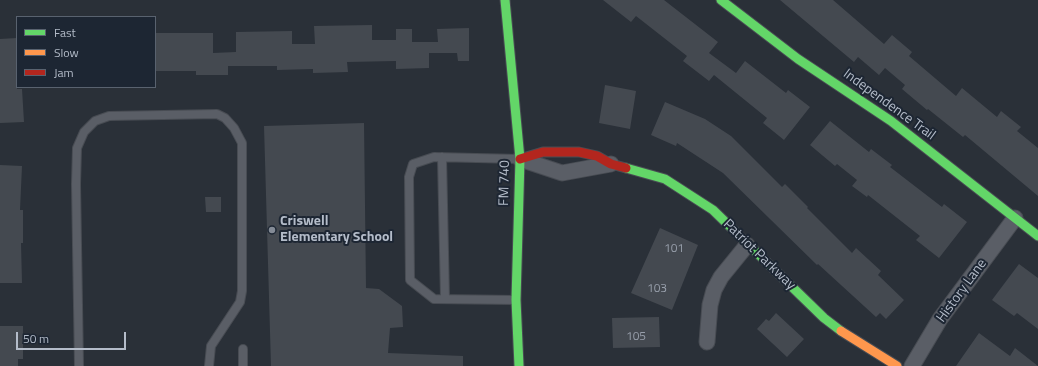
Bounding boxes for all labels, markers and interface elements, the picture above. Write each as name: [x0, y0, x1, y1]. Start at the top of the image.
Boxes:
legend: [16, 16, 156, 88]
text: Fast: [54, 23, 76, 42]
text: Slow: [54, 43, 79, 62]
text: Jam: [54, 63, 74, 82]
street label: Independence Trail: [840, 66, 938, 144]
street label: FM 740: [496, 160, 514, 206]
place label: Criswell Elementary School: [280, 214, 393, 246]
street label: Patriot Parkway: [719, 216, 799, 294]
marker: Criswell Elementary School: [267, 225, 277, 235]
house number: 101: [664, 242, 684, 256]
street label: History Lane: [933, 256, 991, 326]
house number: 103: [647, 282, 667, 296]
scale bar: [18, 324, 128, 350]
text: 50 m: [23, 329, 49, 348]
house number: 105: [626, 330, 646, 344]

